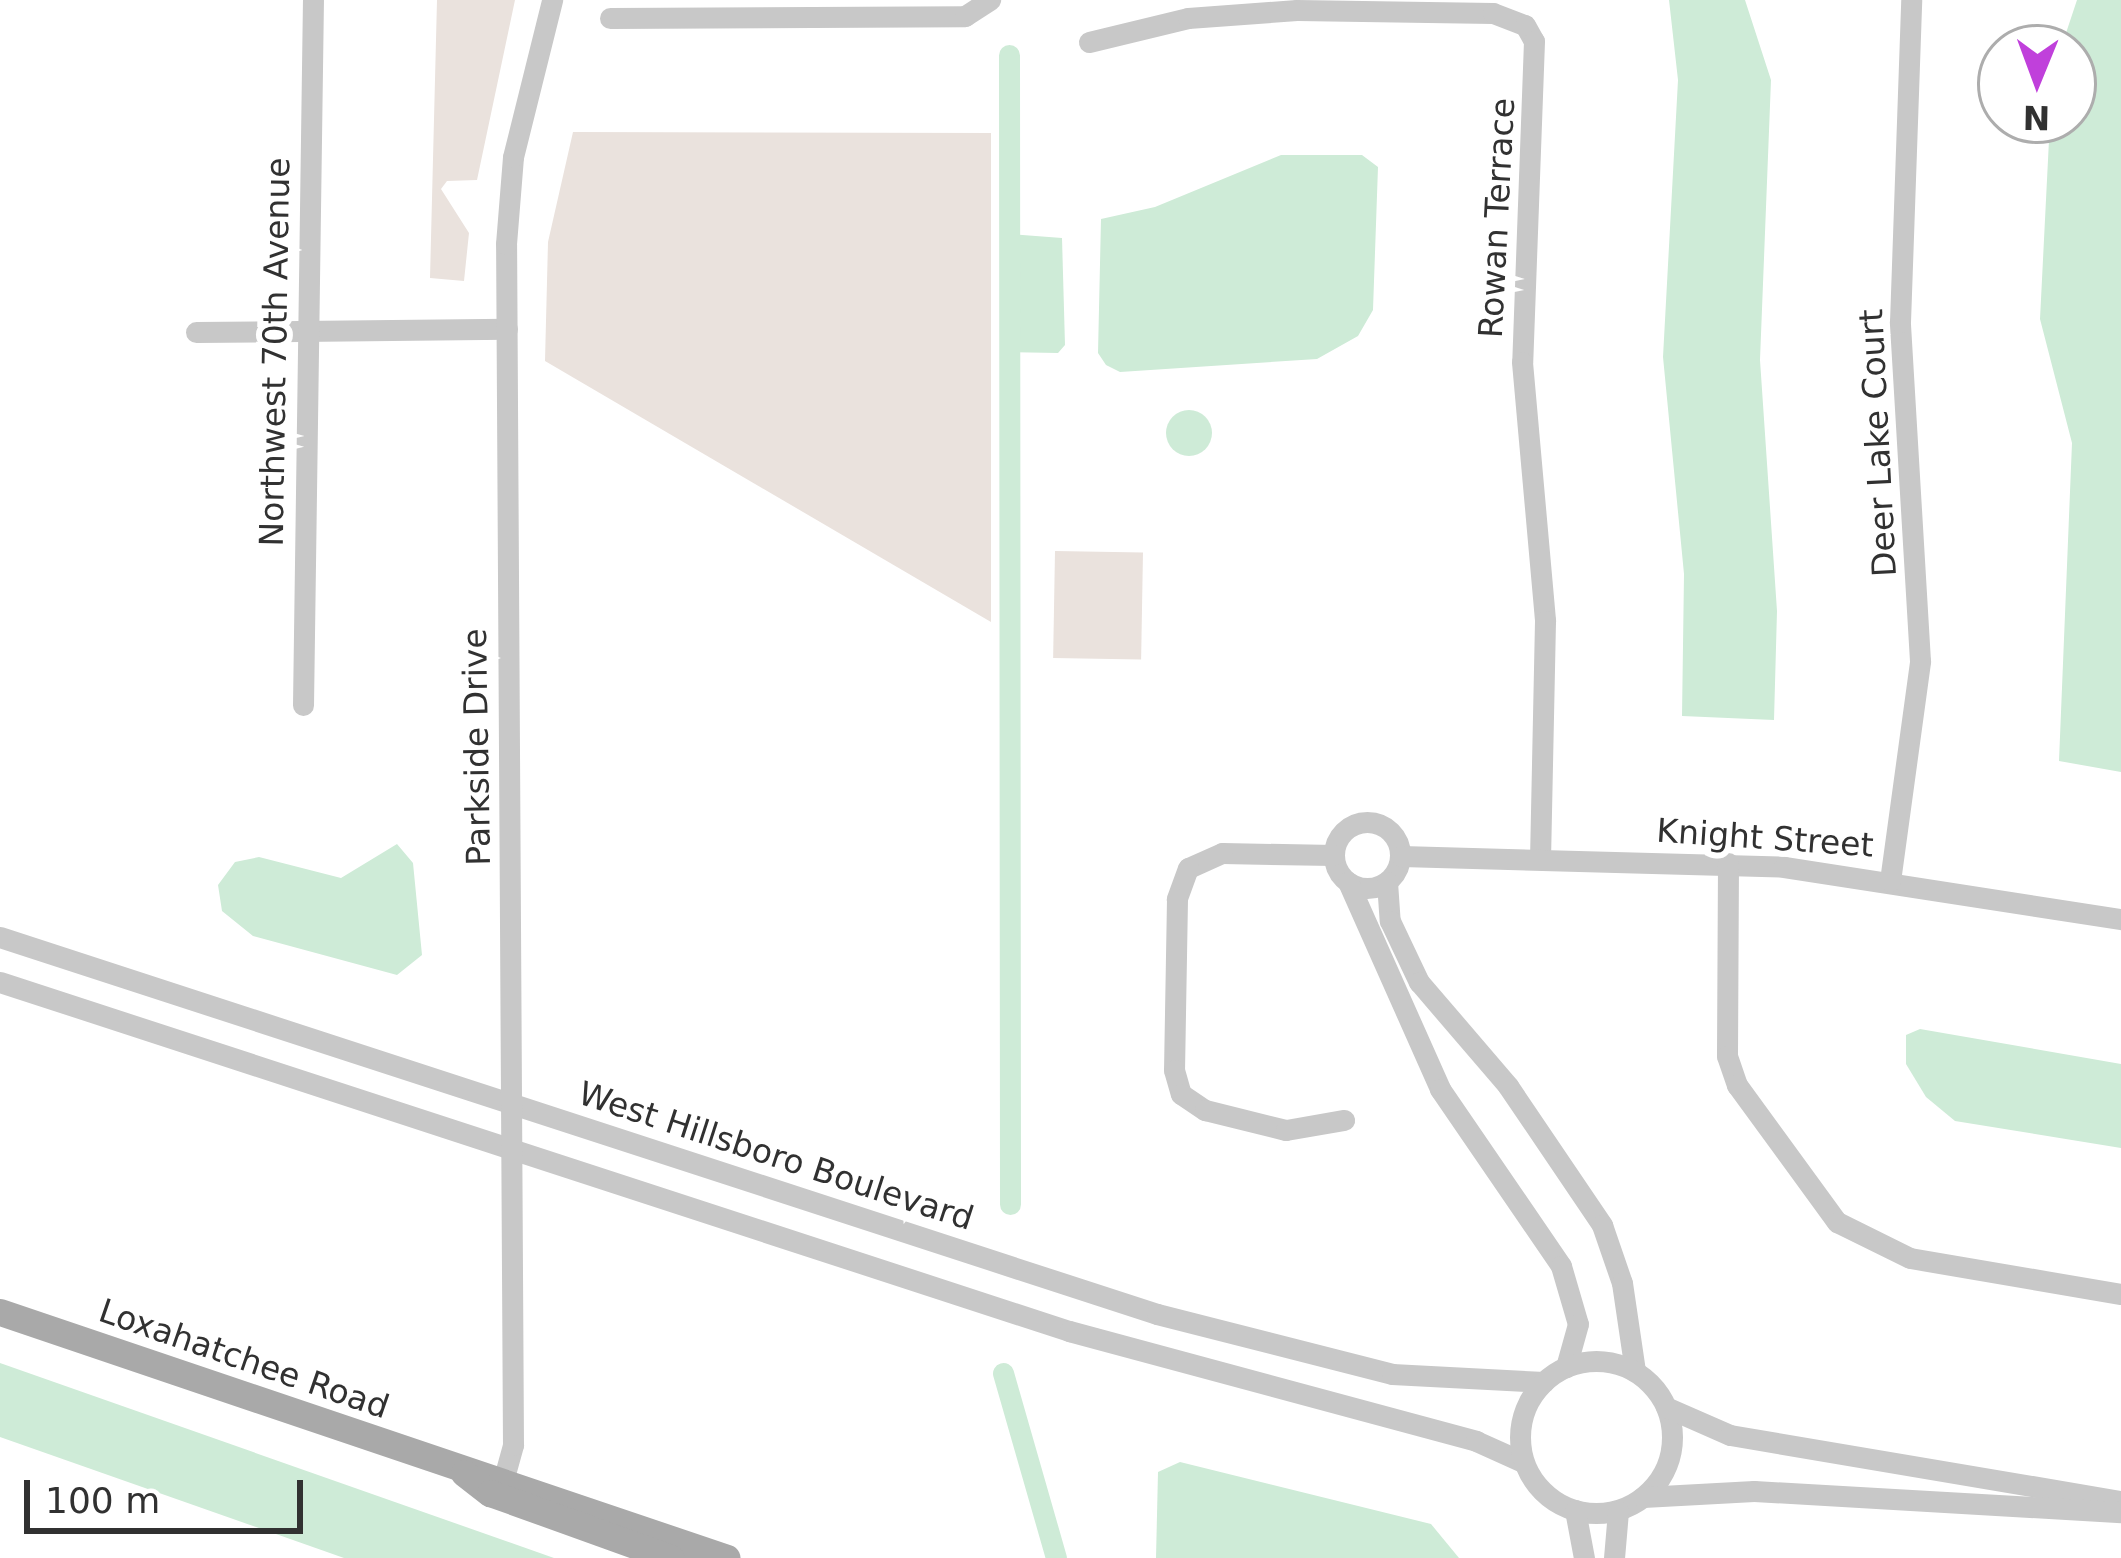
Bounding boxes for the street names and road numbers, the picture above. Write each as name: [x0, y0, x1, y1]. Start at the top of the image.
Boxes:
street label: Rowan Terrace: [1471, 97, 1523, 339]
street label: Northwest 70th Avenue: [252, 157, 298, 547]
street label: Deer Lake Court: [1851, 308, 1905, 578]
street label: Parkside Drive: [455, 628, 499, 866]
street label: Knight Street: [1655, 811, 1875, 865]
street label: West Hillsboro Boulevard: [574, 1073, 978, 1239]
street label: Loxahatchee Road: [94, 1291, 394, 1427]

